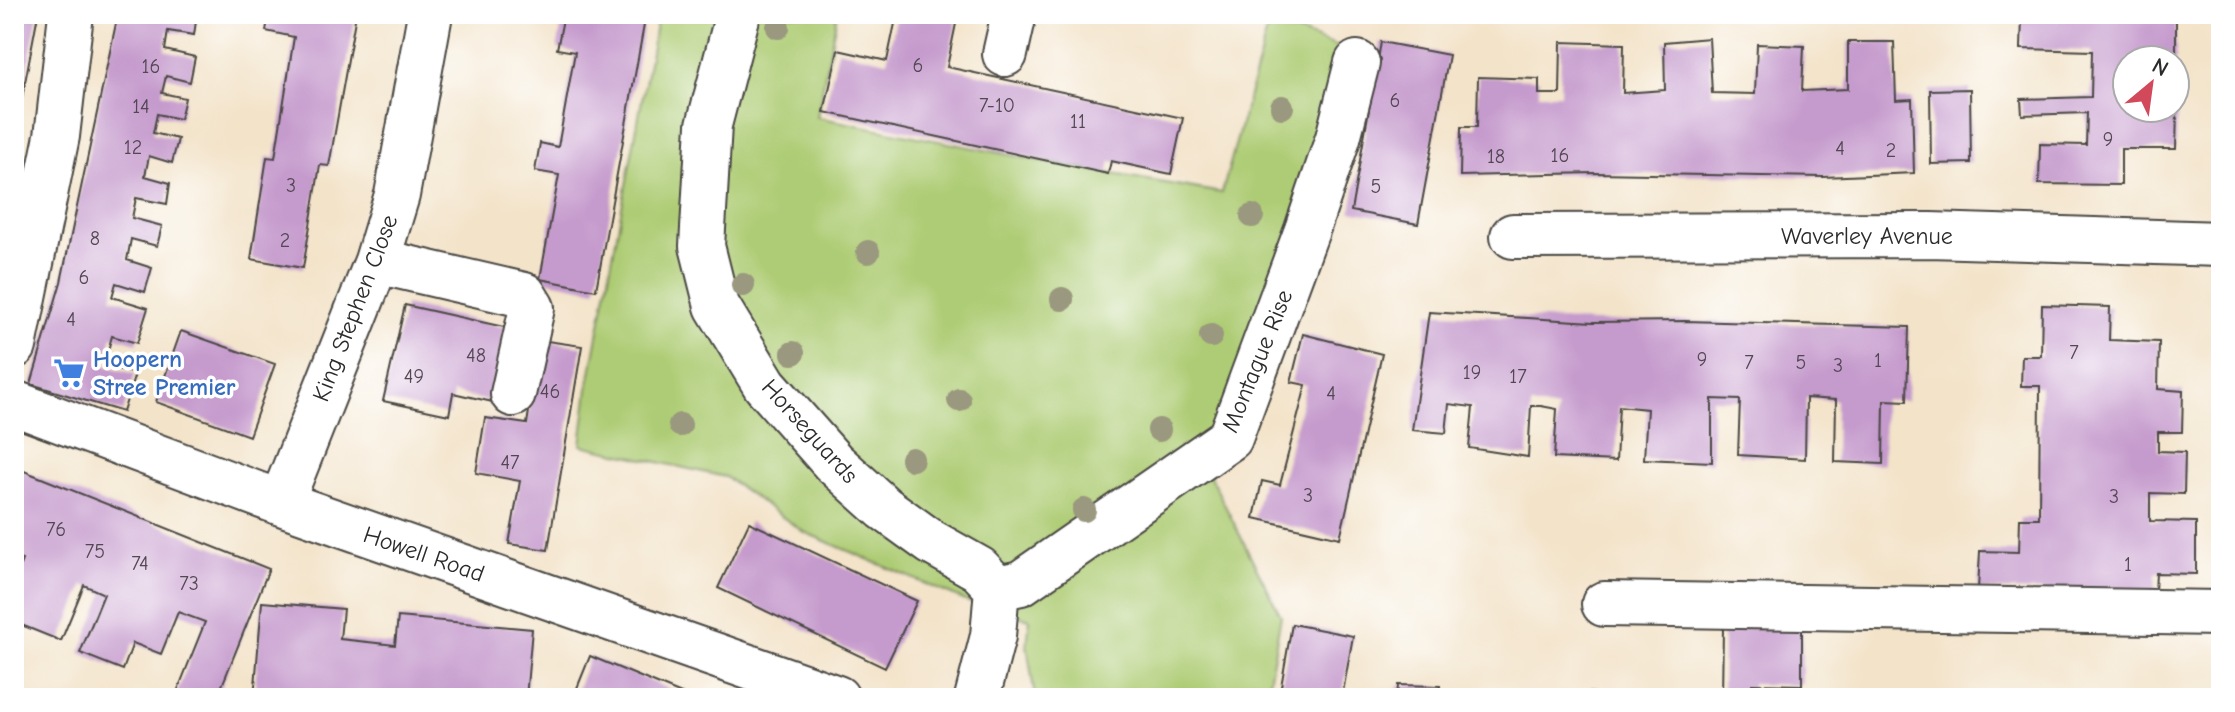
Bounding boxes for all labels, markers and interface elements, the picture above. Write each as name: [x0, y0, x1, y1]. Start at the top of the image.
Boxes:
north arrow: [2111, 44, 2191, 124]
text: N: [2148, 53, 2173, 82]
house number: 6: [913, 54, 923, 77]
house number: 16: [142, 55, 160, 78]
house number: 6: [1390, 89, 1400, 112]
house number: 7-10: [979, 94, 1015, 117]
house number: 14: [132, 95, 150, 118]
house number: 11: [1070, 110, 1086, 133]
house number: 9: [2103, 128, 2113, 151]
house number: 12: [124, 136, 142, 159]
house number: 4: [1835, 137, 1845, 160]
house number: 2: [1886, 139, 1896, 162]
house number: 16: [1551, 144, 1569, 167]
house number: 18: [1487, 145, 1505, 168]
house number: 3: [286, 174, 296, 197]
house number: 5: [1371, 175, 1381, 198]
street label: King Stephen Close: [307, 211, 403, 405]
street label: Waverley Avenue: [1781, 222, 1953, 250]
house number: 8: [90, 227, 100, 250]
house number: 2: [280, 229, 290, 252]
house number: 6: [79, 266, 89, 289]
street label: Montague Rise: [1216, 286, 1298, 436]
house number: 4: [66, 308, 76, 331]
house number: 7: [2069, 341, 2079, 364]
house number: 48: [466, 344, 486, 367]
place label: Hoopern Stree Premier: [93, 345, 236, 401]
house number: 9: [1697, 348, 1707, 371]
house number: 1: [1874, 349, 1882, 372]
house number: 7: [1744, 351, 1754, 374]
house number: 5: [1796, 351, 1806, 374]
house number: 3: [1833, 354, 1843, 377]
supermarket icon: Hoopern Stree Premier: [52, 356, 86, 390]
house number: 19: [1463, 361, 1481, 384]
house number: 49: [404, 365, 424, 388]
house number: 17: [1509, 365, 1527, 388]
street label: Horseguards: [756, 373, 864, 489]
house number: 46: [540, 380, 560, 403]
house number: 4: [1326, 382, 1336, 405]
house number: 47: [500, 451, 520, 474]
house number: 3: [1303, 484, 1313, 507]
house number: 3: [2109, 485, 2119, 508]
house number: 76: [46, 518, 66, 541]
street label: Howell Road: [360, 520, 488, 588]
house number: 75: [85, 540, 105, 563]
house number: 74: [131, 552, 149, 575]
house number: 1: [2124, 553, 2132, 576]
house number: 73: [179, 572, 199, 595]

